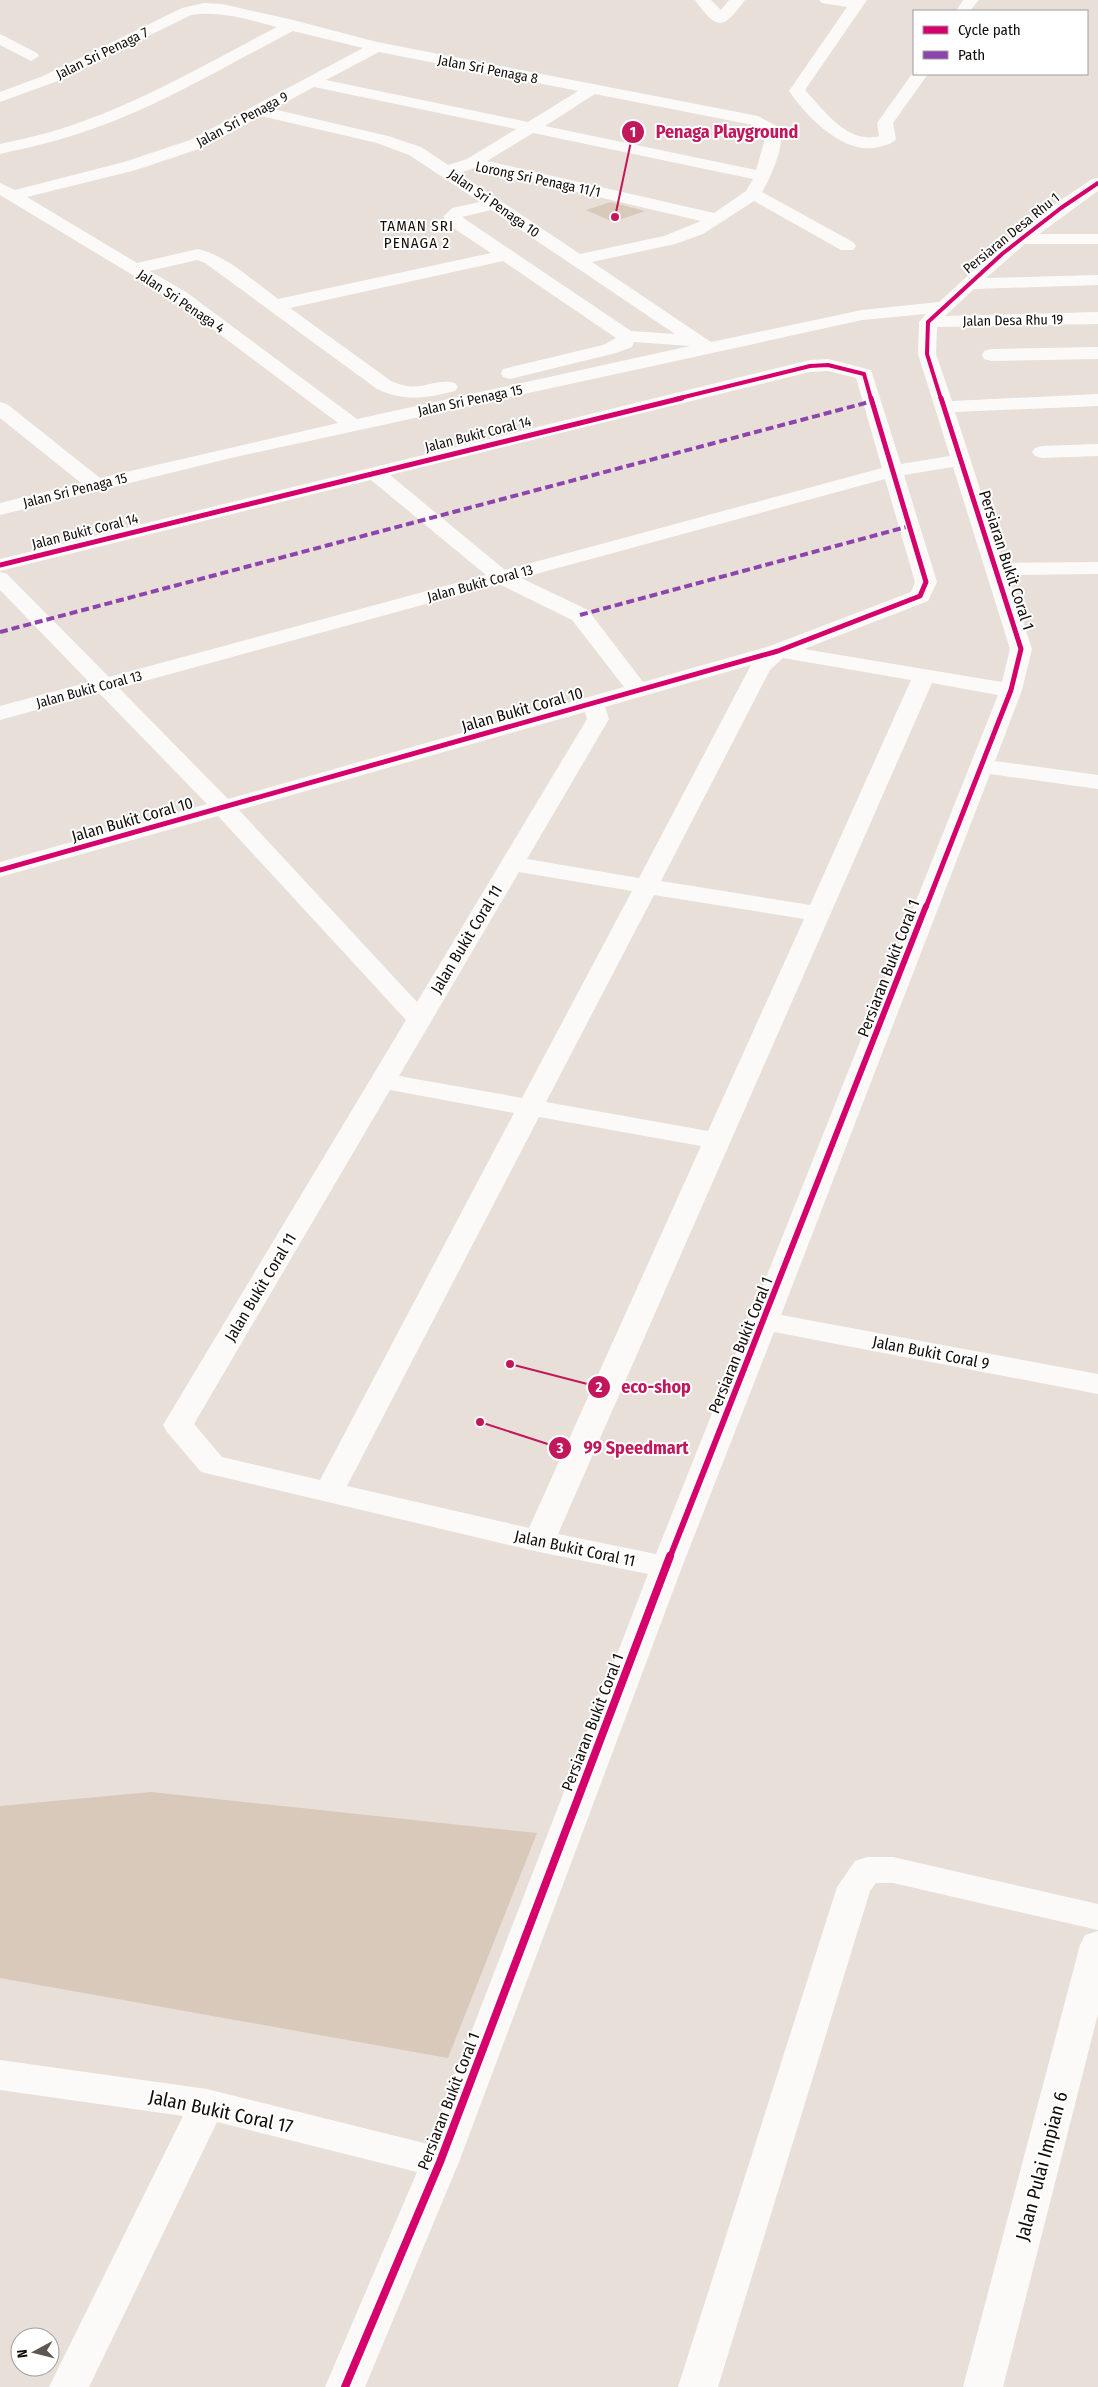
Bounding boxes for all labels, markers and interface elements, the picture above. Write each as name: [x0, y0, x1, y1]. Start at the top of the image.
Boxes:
legend: [913, 10, 1088, 75]
text: Cycle path: [958, 21, 1021, 39]
street label: Jalan Sri Penaga 7: [53, 24, 151, 83]
text: Path: [958, 46, 985, 64]
street label: Jalan Sri Penaga 8: [436, 51, 539, 88]
street label: Jalan Sri Penaga 9: [193, 88, 291, 151]
callout: Penaga Playground: [621, 115, 809, 148]
text: Penaga Playground: [656, 121, 798, 143]
text: 1: [630, 123, 636, 141]
street label: Lorong Sri Penaga 11/1: [474, 158, 602, 201]
street label: Jalan Sri Penaga 10: [445, 166, 543, 241]
street label: Persiaran Desa Rhu 1: [960, 189, 1063, 277]
district label: TAMAN SRI PENAGA 2: [380, 217, 454, 252]
street label: Jalan Sri Penaga 4: [134, 266, 228, 337]
street label: Jalan Desa Rhu 19: [963, 311, 1064, 330]
street label: Jalan Sri Penaga 15: [416, 381, 524, 420]
street label: Jalan Bukit Coral 14: [423, 413, 533, 456]
street label: Jalan Sri Penaga 15: [21, 469, 129, 512]
street label: Persiaran Bukit Coral 1: [975, 488, 1038, 632]
street label: Jalan Bukit Coral 14: [30, 510, 140, 553]
street label: Jalan Bukit Coral 13: [425, 561, 535, 606]
street label: Jalan Bukit Coral 13: [34, 667, 144, 712]
street label: Jalan Bukit Coral 10: [459, 683, 585, 736]
street label: Jalan Bukit Coral 10: [69, 793, 195, 846]
street label: Jalan Bukit Coral 11: [427, 882, 506, 997]
street label: Persiaran Bukit Coral 1: [853, 897, 923, 1040]
street label: Jalan Bukit Coral 11: [221, 1230, 300, 1345]
street label: Persiaran Bukit Coral 1: [704, 1274, 777, 1416]
street label: Jalan Bukit Coral 9: [871, 1332, 991, 1373]
callout: eco-shop: [587, 1371, 701, 1404]
text: eco-shop: [621, 1376, 691, 1398]
text: 2: [595, 1378, 603, 1396]
callout: 99 Speedmart: [548, 1431, 698, 1464]
text: 99 Speedmart: [583, 1437, 689, 1459]
text: 3: [555, 1439, 564, 1457]
street label: Jalan Bukit Coral 11: [513, 1526, 637, 1571]
street label: Persiaran Bukit Coral 1: [557, 1651, 627, 1794]
street label: Persiaran Bukit Coral 1: [413, 2030, 483, 2173]
street label: Jalan Bukit Coral 17: [147, 2085, 295, 2138]
street label: Jalan Pulai Impian 6: [1010, 2089, 1072, 2243]
north arrow: [10, 2327, 60, 2377]
text: N: [14, 2348, 32, 2359]

